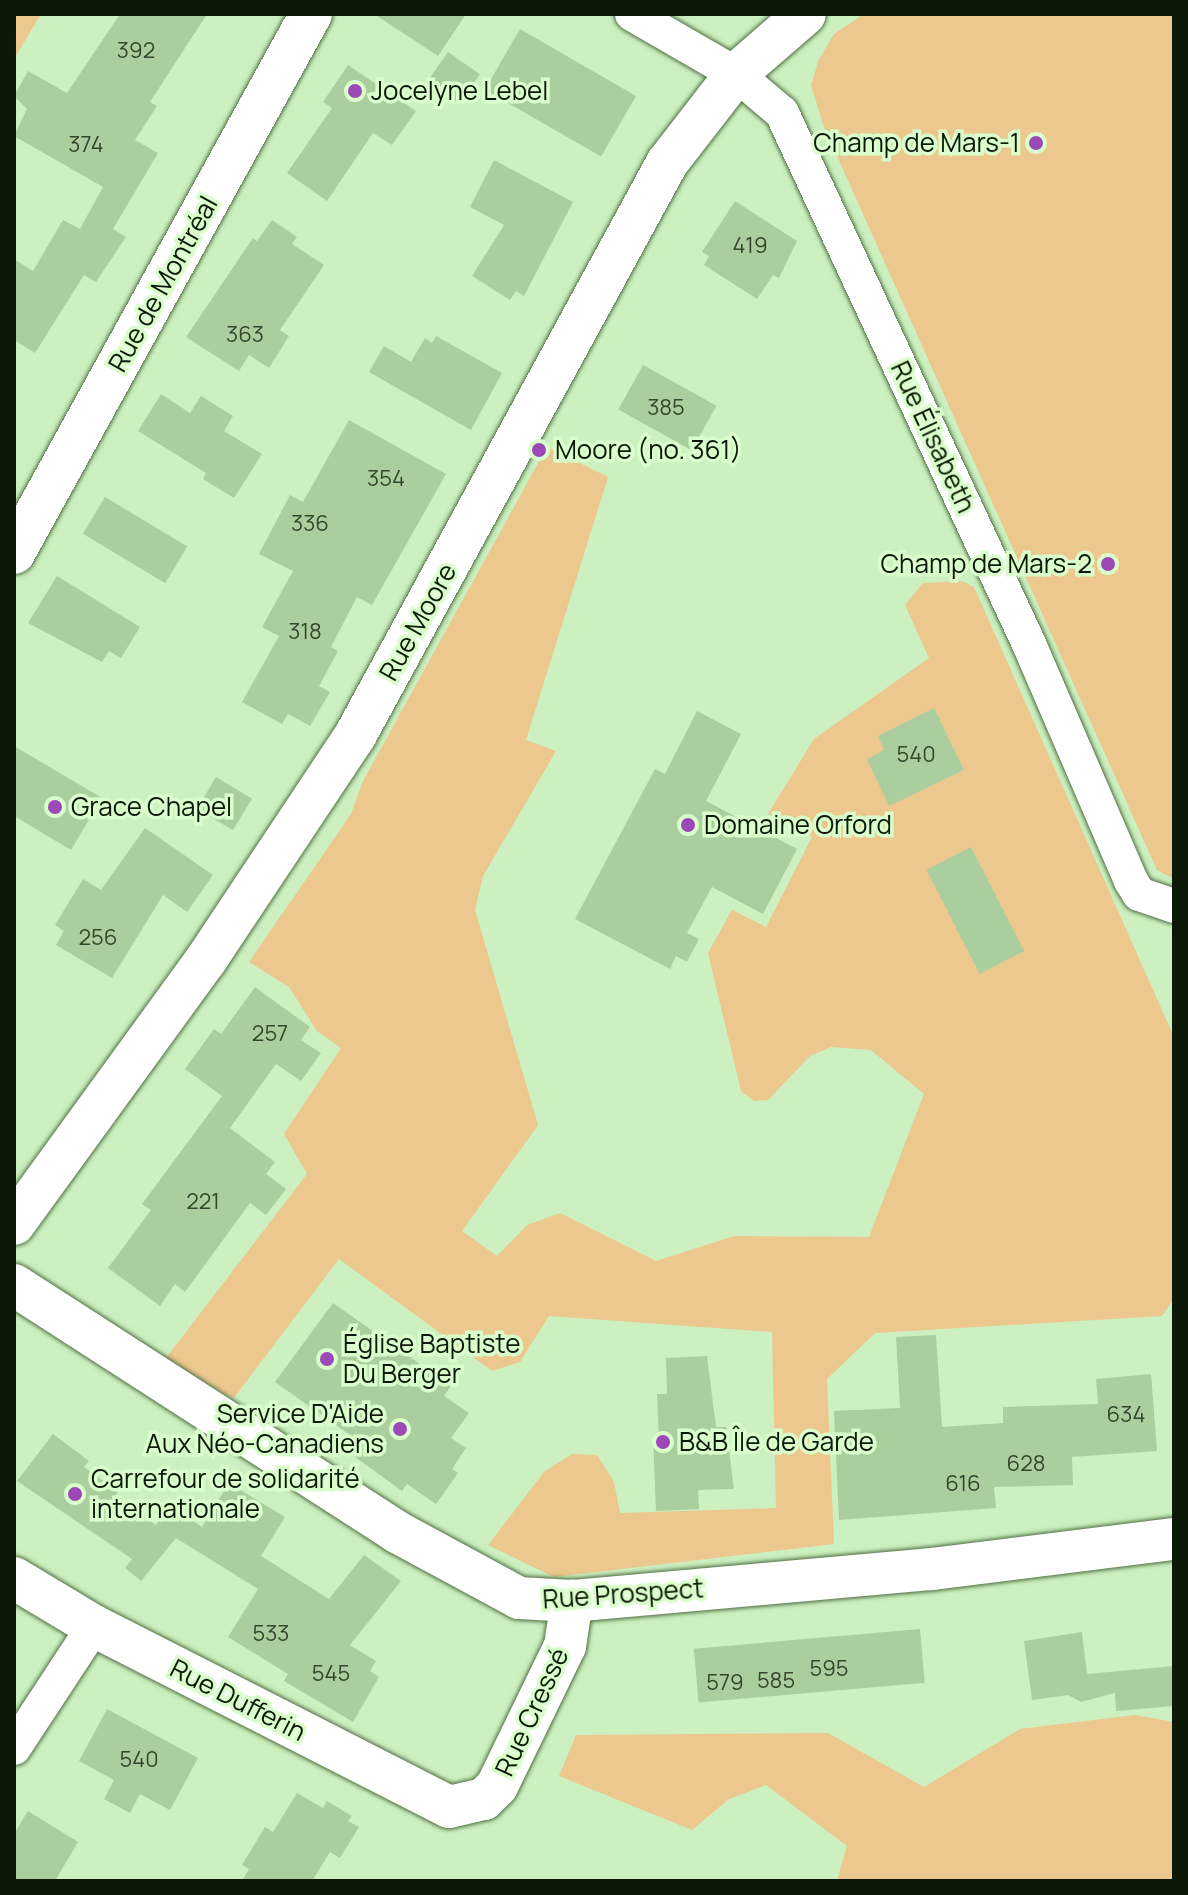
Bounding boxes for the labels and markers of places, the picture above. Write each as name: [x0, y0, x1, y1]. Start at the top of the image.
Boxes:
place label: Jocelyne Lebel: [371, 75, 548, 107]
marker: Jocelyne Lebel: [346, 82, 364, 100]
place label: Champ de Mars-1: [813, 127, 1020, 159]
marker: Champ de Mars-1: [1027, 134, 1045, 152]
place label: Moore (no. 361): [555, 434, 742, 466]
marker: Moore (no. 361): [530, 441, 548, 459]
place label: Champ de Mars-2: [881, 548, 1092, 580]
marker: Champ de Mars-2: [1099, 555, 1117, 573]
place label: Grace Chapel: [71, 791, 232, 823]
marker: Grace Chapel: [46, 798, 64, 816]
place label: Domaine Orford: [704, 809, 892, 841]
marker: Domaine Orford: [679, 816, 697, 834]
place label: Église Baptiste Du Berger: [343, 1328, 520, 1390]
marker: Église Baptiste Du Berger: [318, 1350, 336, 1368]
place label: Service D'Aide Aux Néo-Canadiens: [146, 1398, 384, 1460]
marker: Service D'Aide Aux Néo-Canadiens: [391, 1420, 409, 1438]
place label: B&B Île de Garde: [679, 1426, 874, 1458]
marker: B&B Île de Garde: [654, 1433, 672, 1451]
place label: Carrefour de solidarité internationale: [91, 1463, 360, 1524]
marker: Carrefour de solidarité internationale: [66, 1485, 84, 1503]

